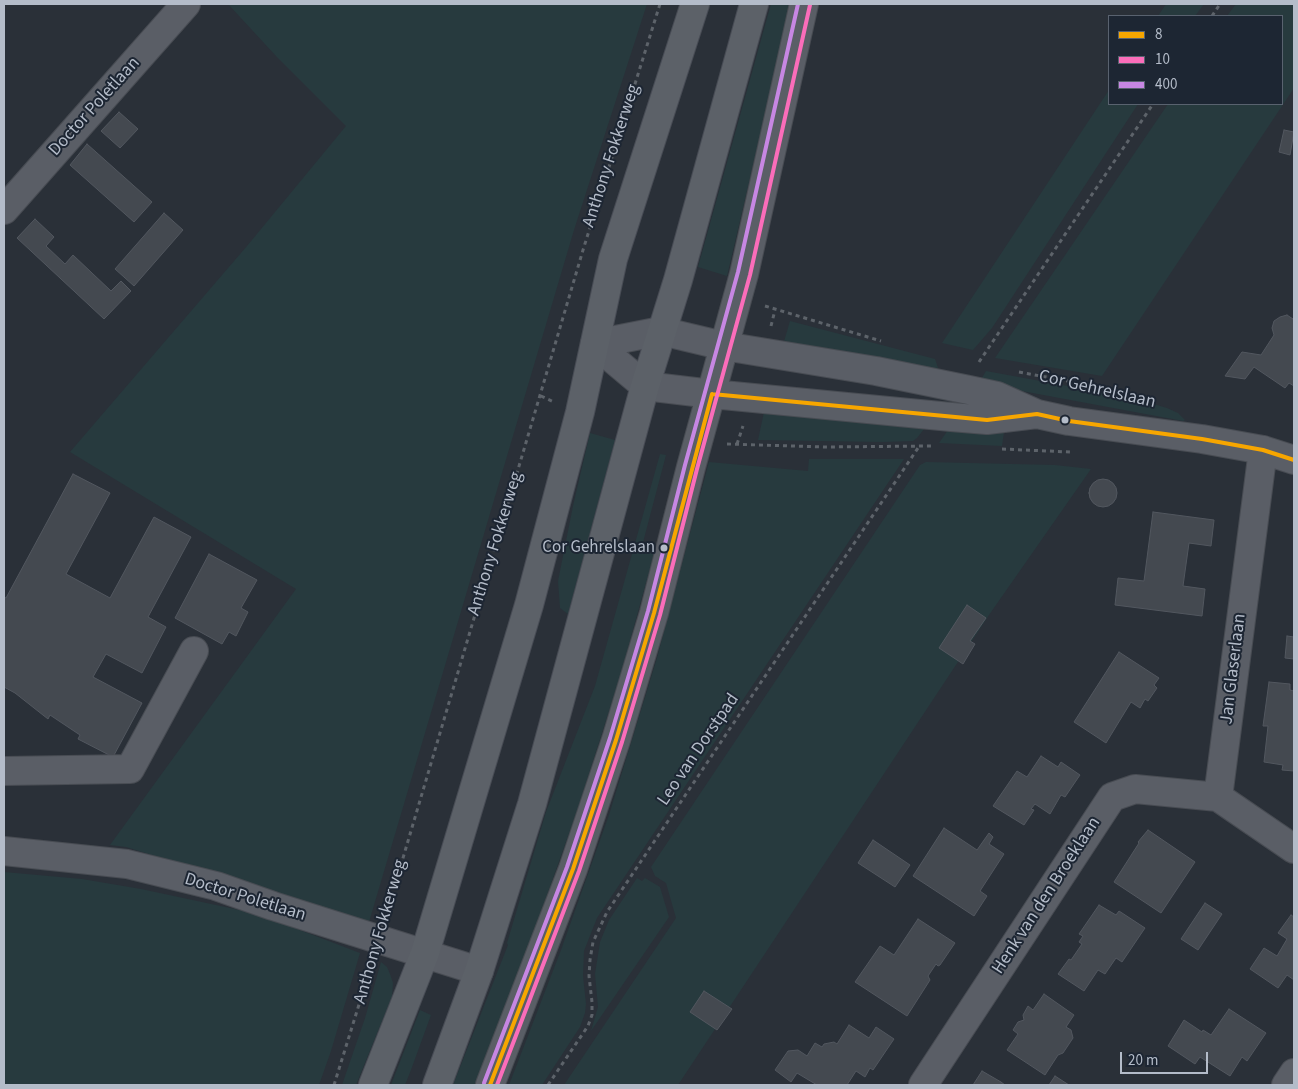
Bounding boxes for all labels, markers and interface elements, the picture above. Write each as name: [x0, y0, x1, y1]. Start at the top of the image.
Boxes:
legend: [1108, 15, 1283, 105]
text: 8: [1155, 24, 1162, 45]
text: 10: [1155, 49, 1170, 70]
street label: Doctor Poletlaan: [45, 53, 145, 161]
text: 400: [1155, 74, 1177, 95]
street label: Anthony Fokkerweg: [579, 82, 645, 230]
street label: Cor Gehrelslaan: [1036, 366, 1158, 414]
unlabelled marker: [1060, 415, 1070, 425]
street label: Anthony Fokkerweg: [464, 469, 528, 619]
place label: Cor Gehrelslaan: [542, 538, 655, 558]
marker: Cor Gehrelslaan: [659, 543, 669, 553]
street label: Jan Glaserlaan: [1217, 612, 1251, 726]
street label: Leo van Dorstpad: [654, 690, 744, 810]
street label: Henk van den Broeklaan: [988, 813, 1106, 979]
street label: Anthony Fokkerweg: [350, 857, 412, 1007]
street label: Doctor Poletlaan: [182, 869, 308, 927]
scale bar: [1123, 1042, 1210, 1074]
text: 20 m: [1128, 1050, 1158, 1071]

